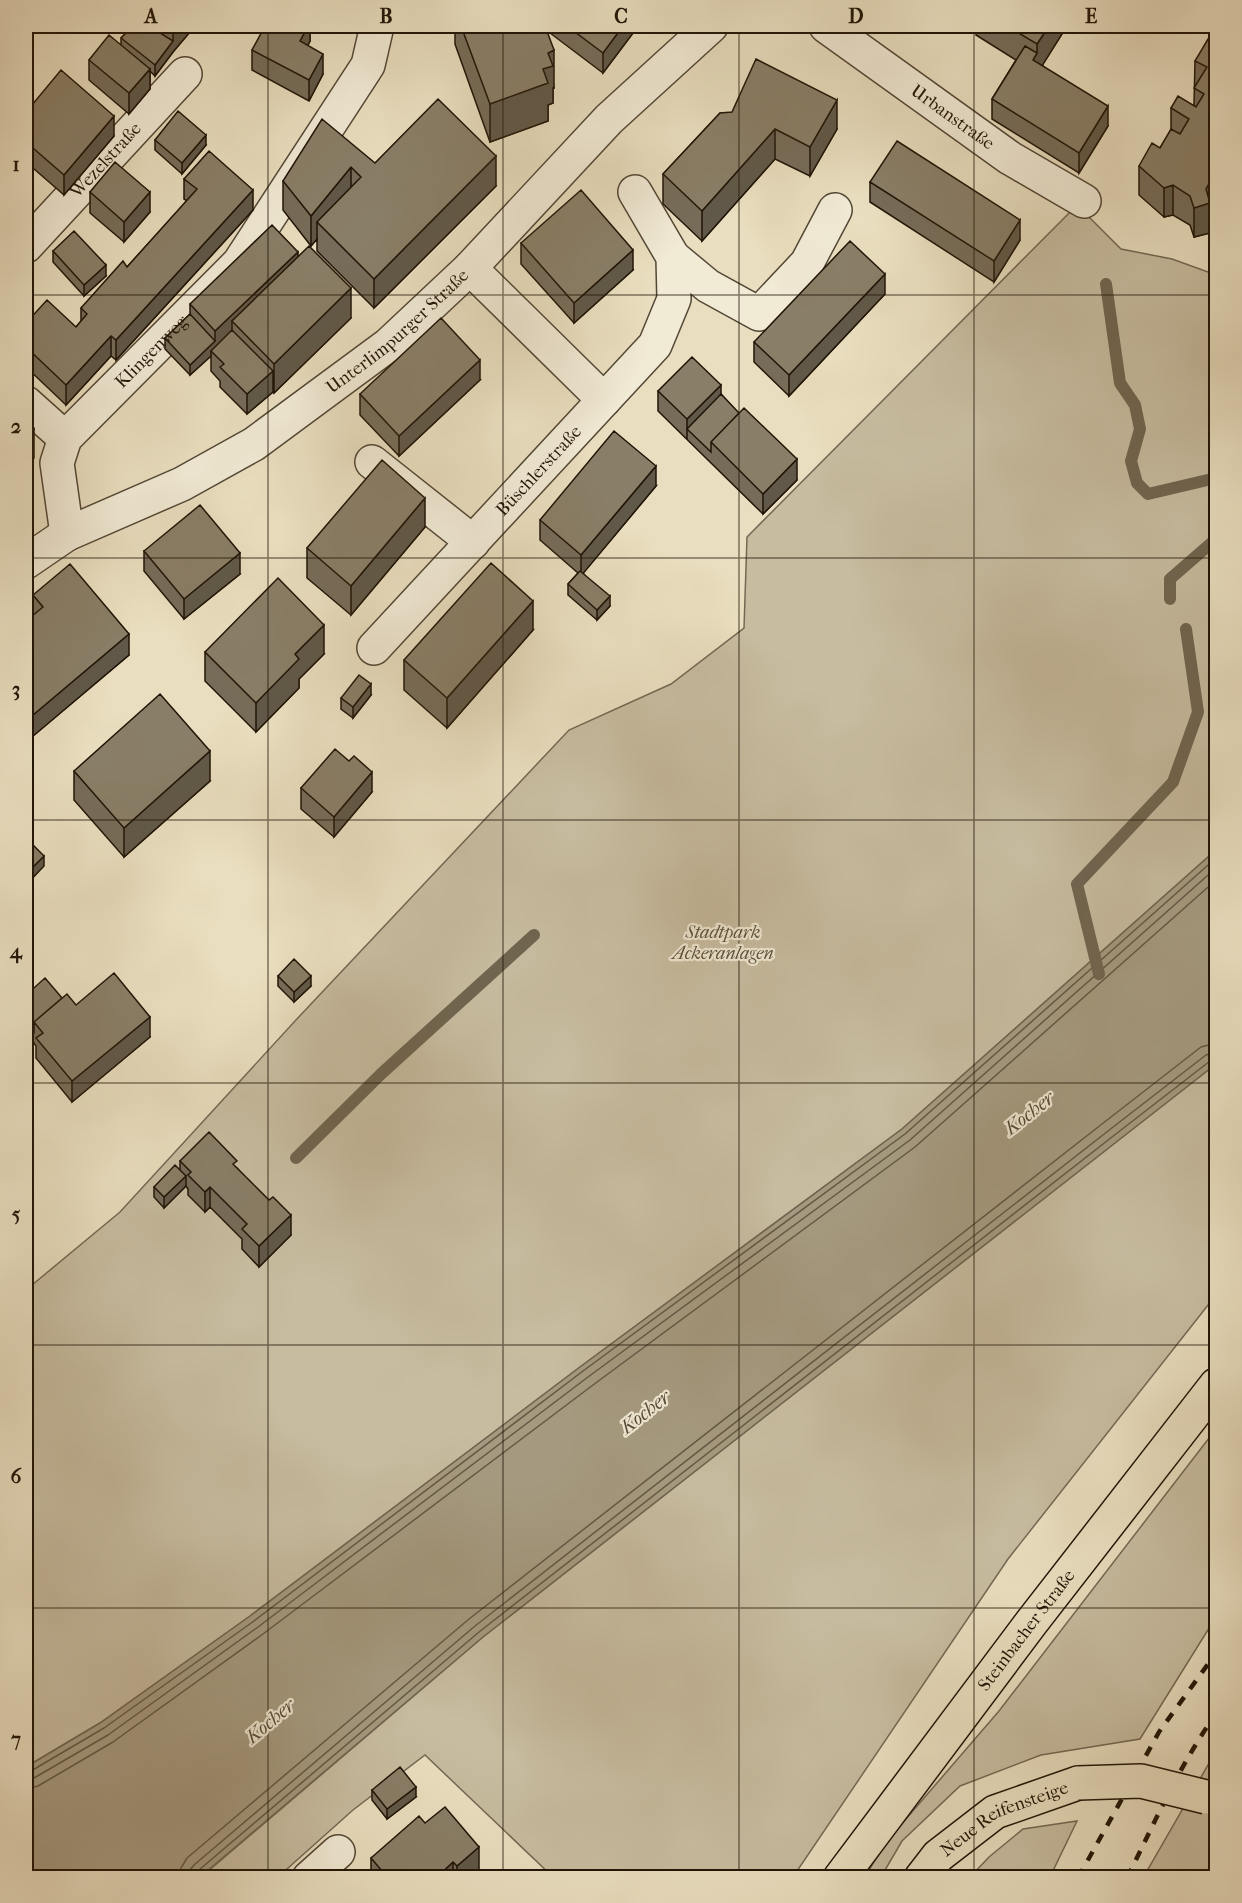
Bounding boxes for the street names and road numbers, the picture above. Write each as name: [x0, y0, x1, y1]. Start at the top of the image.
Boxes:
street label: Urbanstraße: [907, 80, 999, 154]
street label: Wezelstraße: [65, 118, 145, 203]
street label: Unterlimpurger Straße: [322, 265, 473, 398]
street label: Klingenweg: [110, 310, 192, 392]
street label: Büschlerstraße: [491, 421, 586, 520]
street label: Steinbacher Straße: [973, 1565, 1079, 1695]
street label: Neue Reifensteige: [936, 1777, 1071, 1861]

